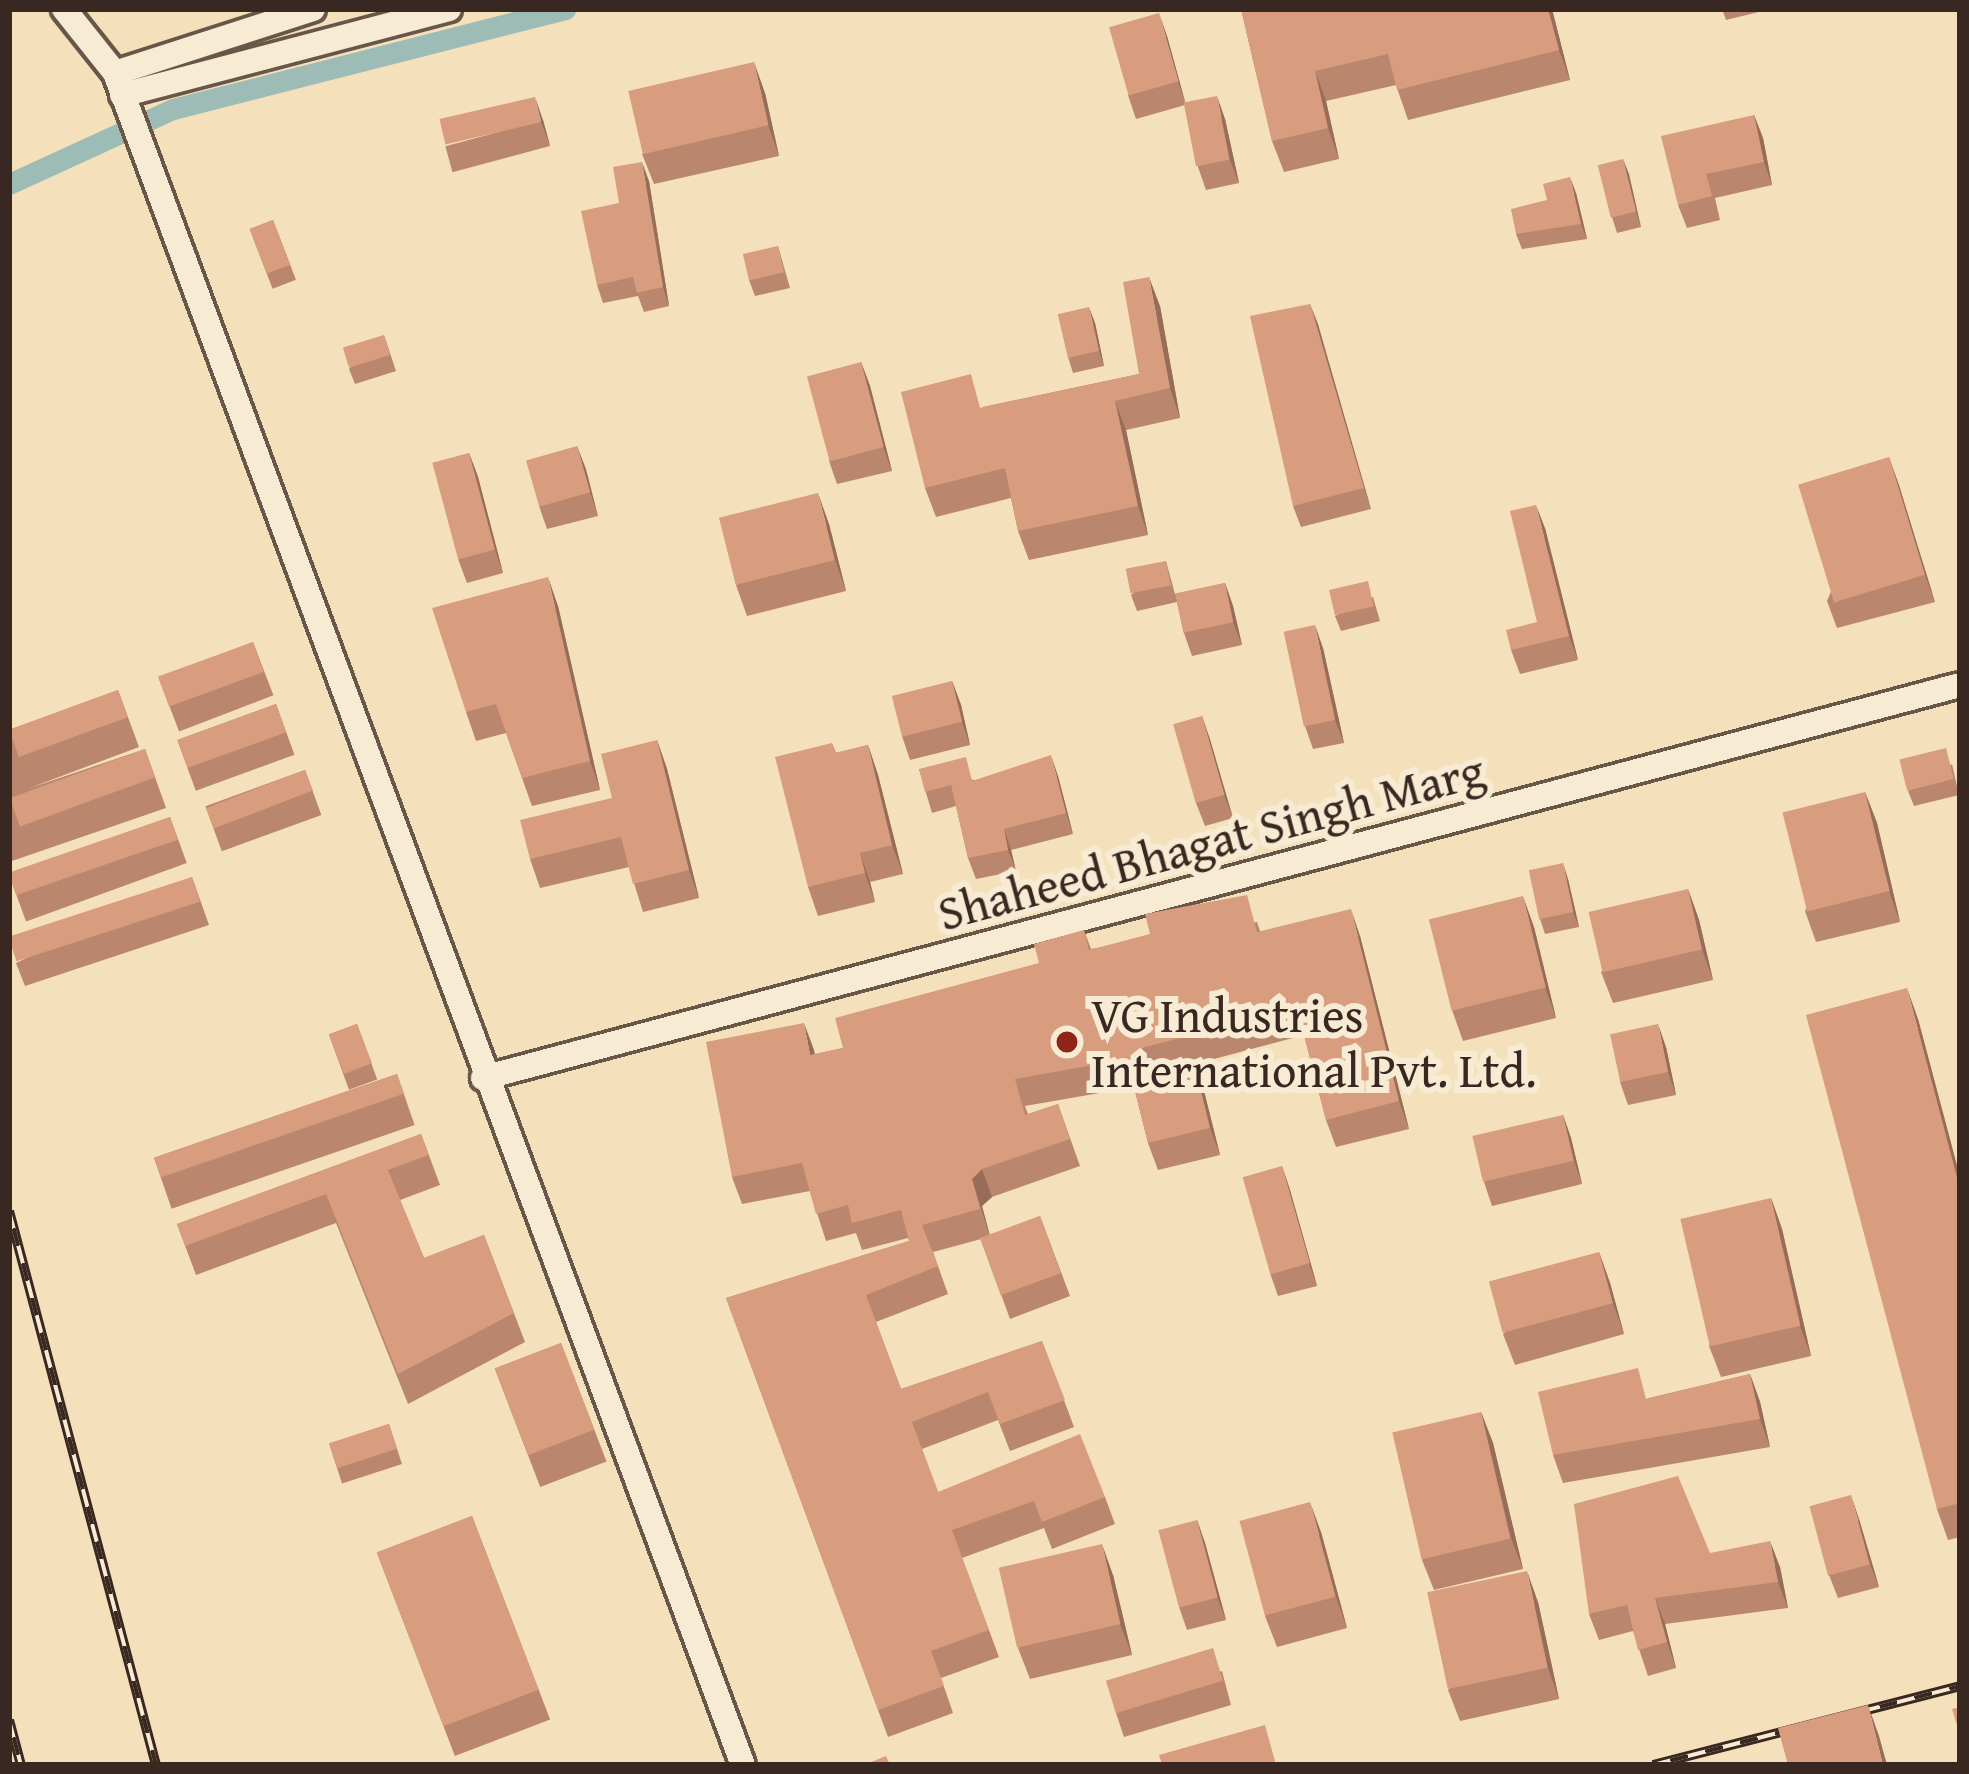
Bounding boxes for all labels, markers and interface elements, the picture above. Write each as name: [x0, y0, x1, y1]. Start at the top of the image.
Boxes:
street label: Shaheed Bhagat Singh Marg: [932, 740, 1490, 942]
place label: VG Industries International Pvt. Ltd.: [1091, 985, 1537, 1098]
marker: VG Industries International Pvt. Ltd.: [1054, 1029, 1080, 1055]

